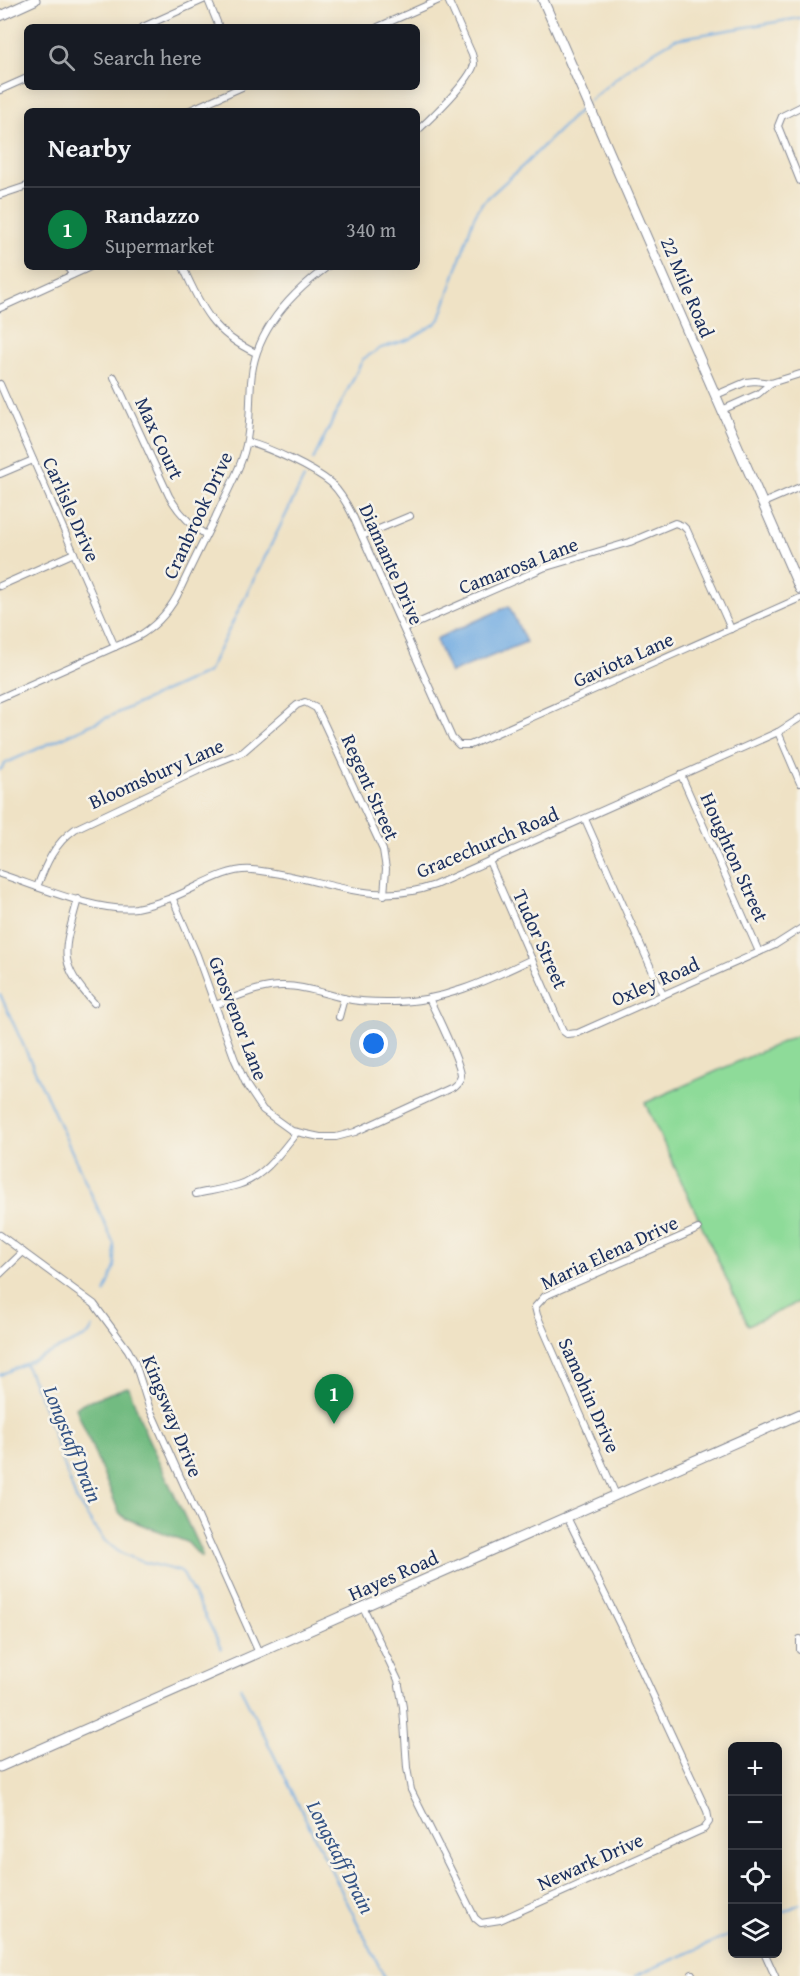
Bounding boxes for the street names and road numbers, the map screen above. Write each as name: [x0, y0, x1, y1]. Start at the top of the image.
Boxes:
street label: 22 Mile Road: [654, 232, 722, 342]
street label: Max Court: [128, 392, 192, 484]
street label: Cranbrook Drive: [155, 446, 239, 584]
street label: Carlisle Drive: [36, 452, 108, 566]
street label: Diamante Drive: [352, 499, 432, 629]
street label: Camarosa Lane: [454, 529, 582, 601]
street label: Gaviota Lane: [568, 624, 678, 694]
street label: Regent Street: [335, 729, 407, 845]
street label: Bloomsbury Lane: [84, 730, 228, 816]
street label: Houghton Street: [693, 788, 777, 926]
street label: Gracechurch Road: [411, 799, 563, 885]
street label: Tudor Street: [506, 885, 576, 993]
street label: Oxley Road: [606, 949, 704, 1013]
street label: Grosvenor Lane: [202, 952, 276, 1084]
street label: Maria Elena Drive: [536, 1207, 682, 1297]
street label: Samohin Drive: [552, 1333, 628, 1457]
street label: Kingsway Drive: [135, 1351, 211, 1481]
street label: Hayes Road: [343, 1542, 443, 1608]
street label: Newark Drive: [532, 1825, 648, 1897]

